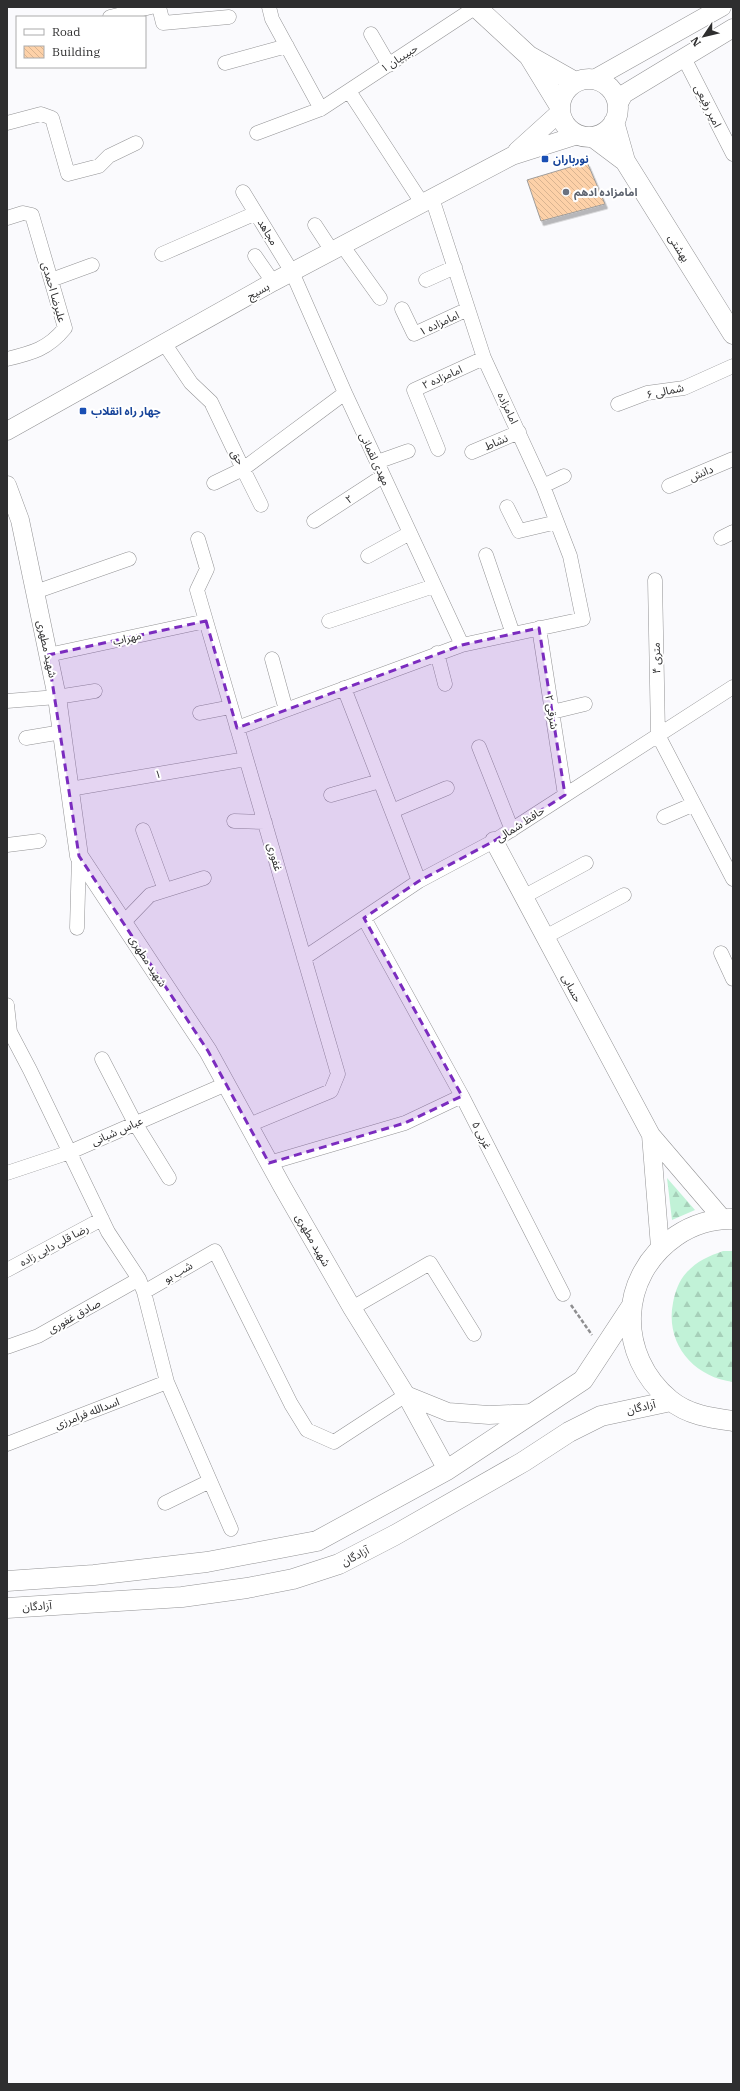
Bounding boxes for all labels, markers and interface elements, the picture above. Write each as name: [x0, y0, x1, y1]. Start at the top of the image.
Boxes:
legend: [16, 16, 146, 68]
north arrow: [684, 16, 724, 56]
text: Road: [52, 24, 81, 39]
text: N: [687, 34, 704, 49]
street label: حبیبیان ۱: [378, 40, 421, 75]
text: Building: [52, 44, 100, 59]
street label: امیر رفیعی: [691, 82, 725, 130]
place label: نورباران: [553, 152, 589, 166]
marker: نورباران: [540, 154, 550, 164]
place label: امامزاده ادهم: [574, 185, 637, 201]
marker: امامزاده ادهم: [561, 187, 571, 197]
street label: مجاهد: [255, 216, 281, 248]
street label: بهشتی: [665, 232, 693, 265]
street label: علیرضا احمدی: [39, 260, 69, 324]
street label: بسیج: [244, 279, 272, 304]
street label: امامزاده ۱: [417, 308, 461, 338]
street label: امامزاده ۲: [420, 362, 464, 392]
street label: شمالی ۶: [645, 380, 685, 402]
street label: امامزاده: [495, 390, 521, 426]
place label: چهار راه انقلاب: [91, 404, 161, 419]
marker: چهار راه انقلاب: [78, 406, 88, 416]
street label: مهدی لقمانی: [357, 430, 393, 488]
street label: نشاط: [482, 431, 510, 453]
street label: حق: [228, 447, 248, 468]
street label: دانش: [687, 462, 715, 484]
street label: ۲: [343, 491, 355, 507]
street label: شهید مطهری: [34, 619, 60, 679]
street label: مهراب: [111, 628, 143, 648]
street label: ۴ متری: [649, 642, 663, 674]
street label: ۲ شرقی: [542, 694, 562, 731]
street label: ۱: [154, 767, 162, 781]
street label: حافظ شمالی: [493, 803, 547, 845]
street label: غفوری: [264, 841, 286, 873]
street label: شهید مطهری: [126, 933, 170, 990]
street label: حسابی: [559, 971, 585, 1005]
street label: عباس شبانی: [89, 1113, 145, 1149]
street label: ۵ غربی: [469, 1119, 495, 1152]
street label: شهید مطهری: [292, 1211, 334, 1269]
street label: رضا قلی دایی زاده: [17, 1221, 91, 1269]
street label: شب بو: [161, 1258, 196, 1286]
street label: صادق غفوری: [45, 1296, 103, 1336]
street label: اسدالله فرامرزی: [53, 1394, 121, 1432]
street label: آزادگان: [625, 1397, 658, 1417]
street label: آزادگان: [339, 1543, 372, 1569]
street label: آزادگان: [22, 1598, 53, 1614]

